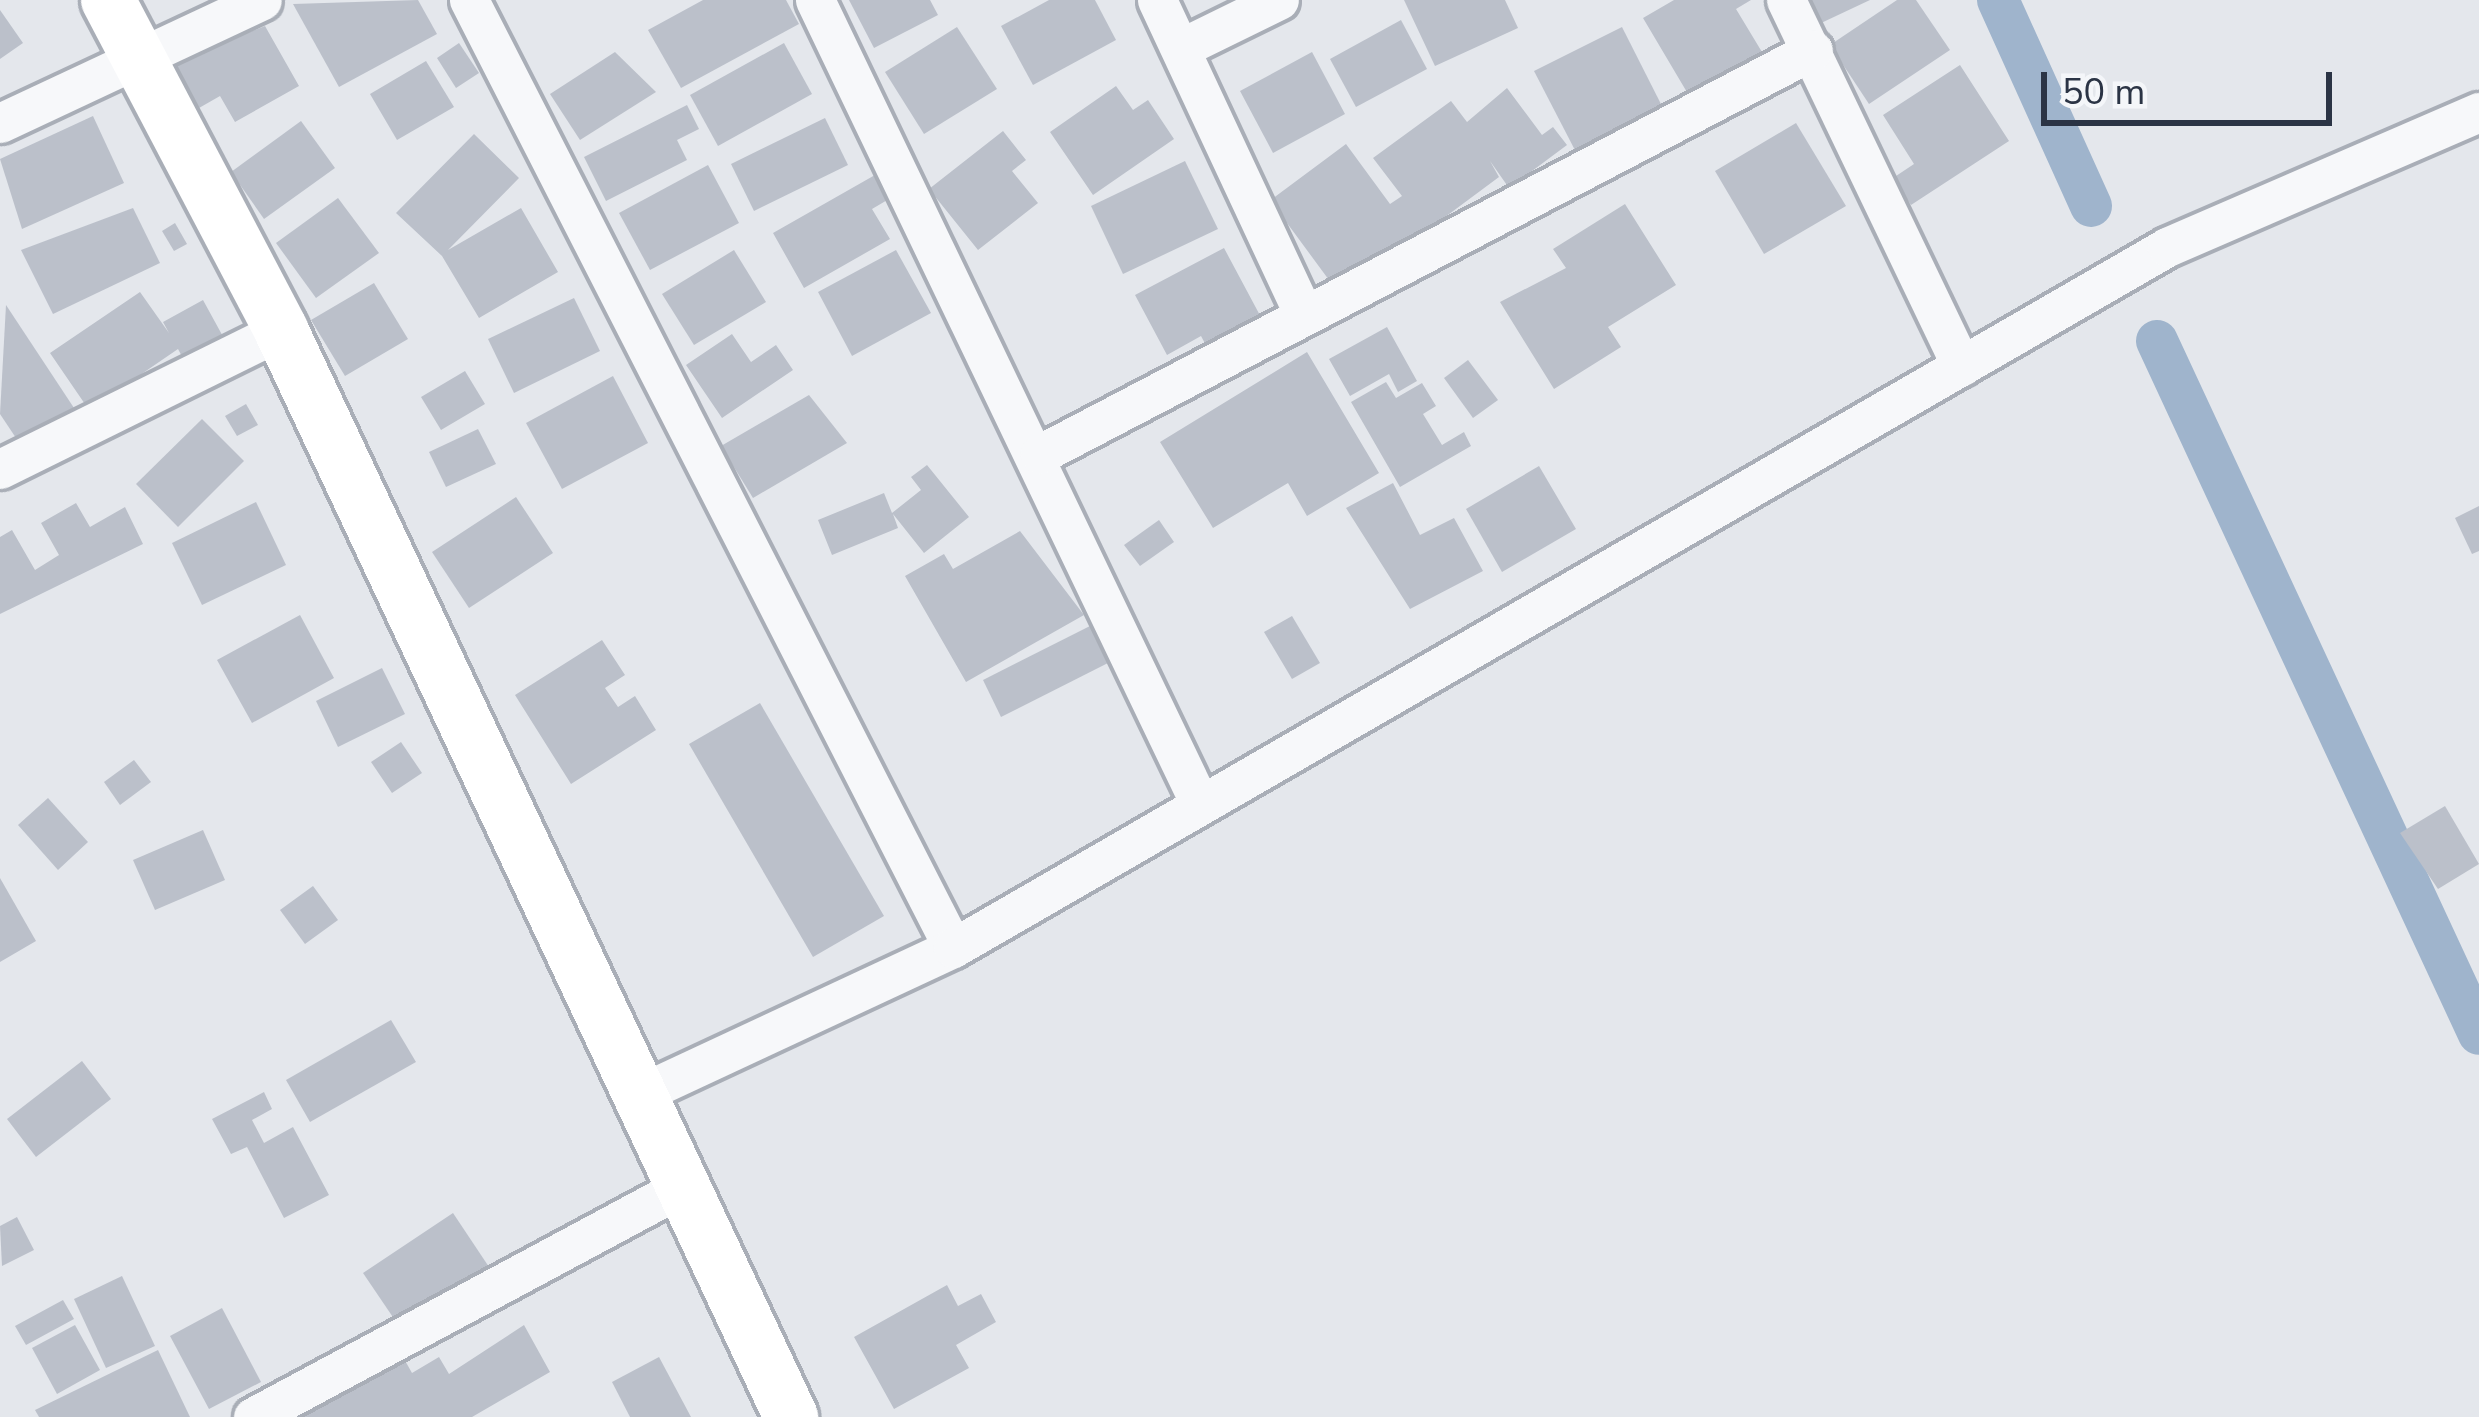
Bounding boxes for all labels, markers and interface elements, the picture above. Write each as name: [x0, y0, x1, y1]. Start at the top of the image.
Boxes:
scale bar: [2047, 48, 2338, 122]
text: 50 m: [2062, 68, 2145, 117]

